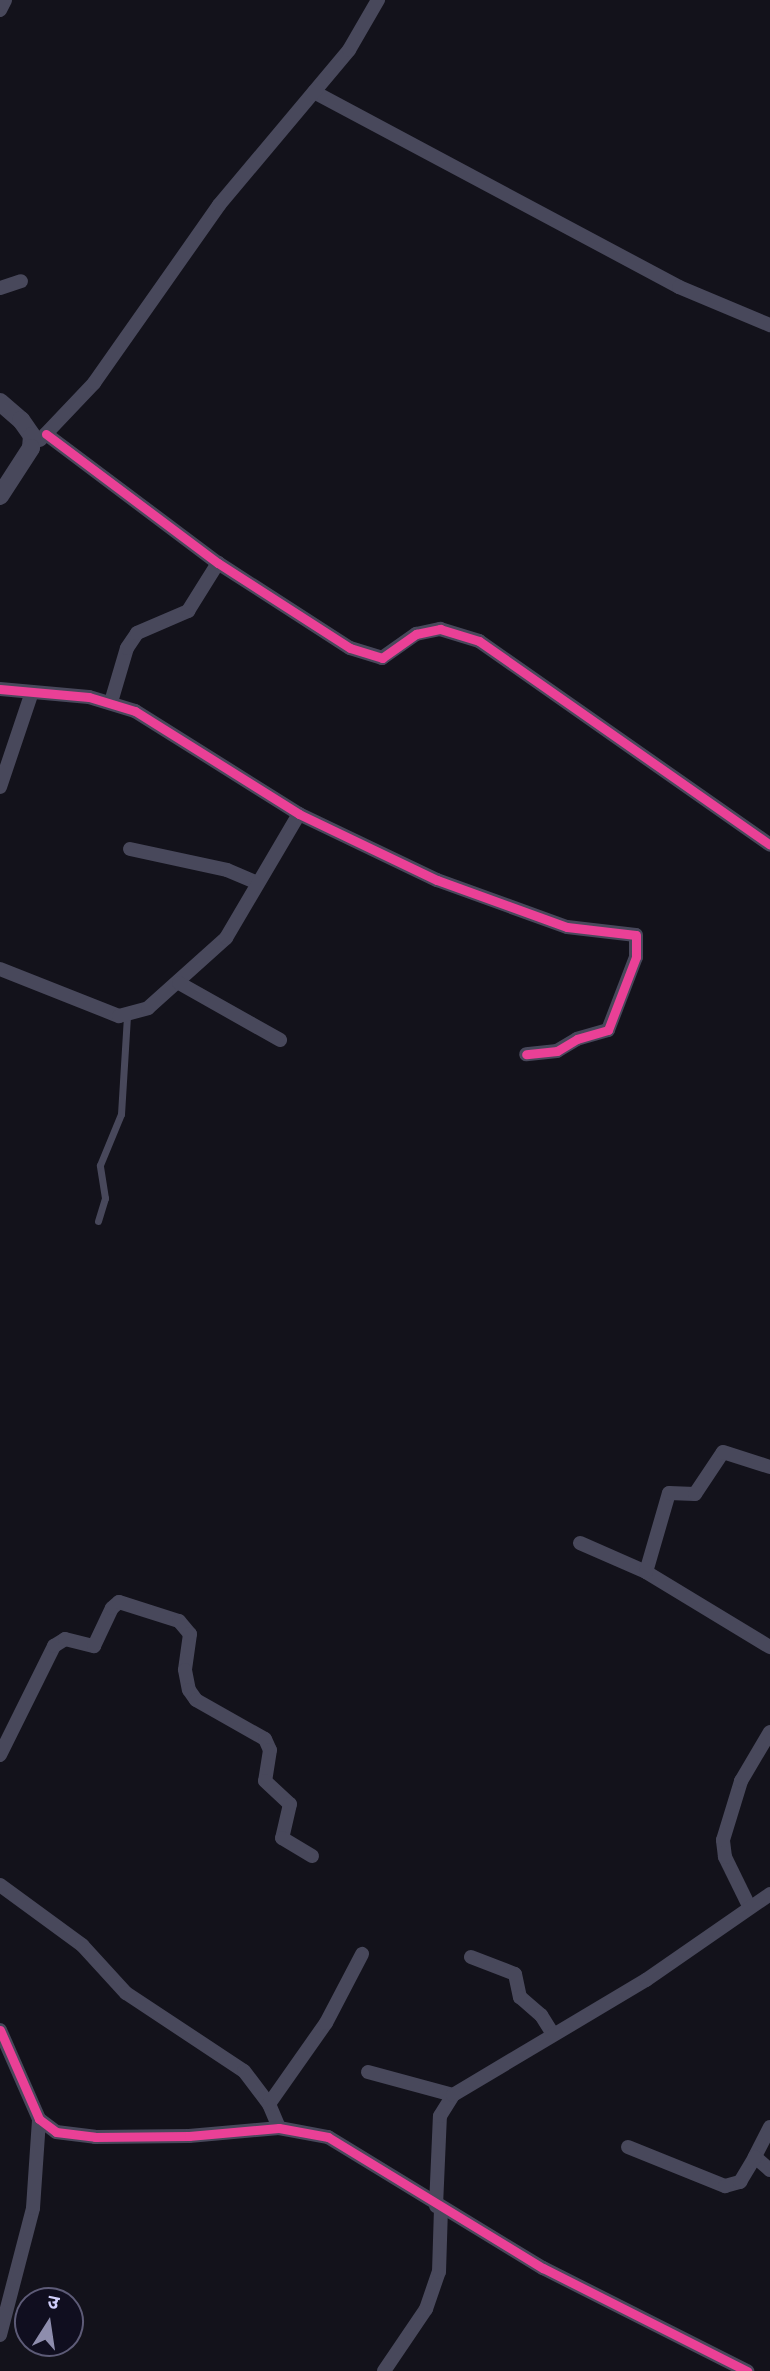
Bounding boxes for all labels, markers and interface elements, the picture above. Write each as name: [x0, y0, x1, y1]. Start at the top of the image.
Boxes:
north arrow: [14, 2287, 84, 2357]
text: उ: [45, 2289, 61, 2317]

